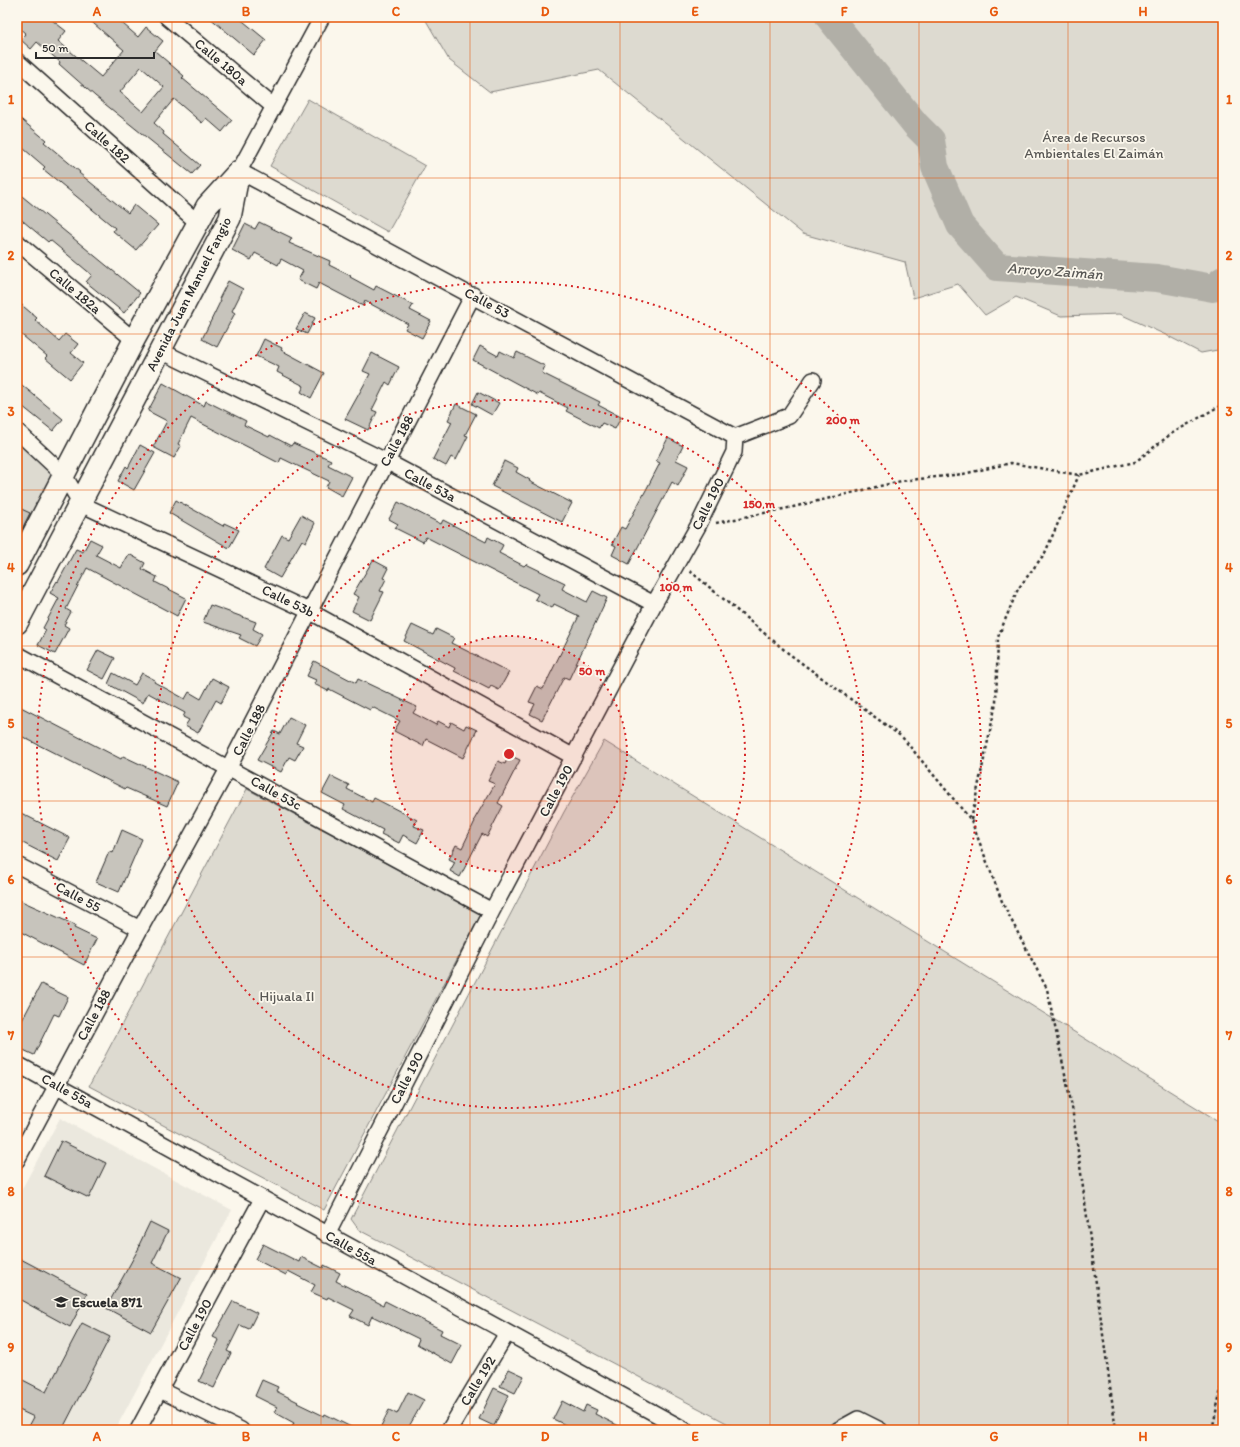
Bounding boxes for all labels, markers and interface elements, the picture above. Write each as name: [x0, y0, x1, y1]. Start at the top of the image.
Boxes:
text: A: [92, 4, 102, 19]
text: B: [242, 4, 251, 19]
text: C: [392, 4, 401, 19]
text: D: [541, 4, 550, 19]
text: E: [691, 4, 699, 19]
text: F: [841, 4, 848, 19]
text: G: [990, 4, 999, 19]
text: H: [1139, 4, 1148, 19]
scale bar: [36, 34, 154, 60]
street label: Calle 180a: [191, 35, 252, 90]
text: 50 m: [42, 41, 68, 55]
text: 1: [8, 92, 14, 107]
text: 1: [1226, 92, 1232, 107]
street label: Calle 182: [81, 117, 134, 167]
park label: Área de Recursos Ambientales El Zaimán: [1025, 129, 1164, 162]
street label: Avenida Juan Manuel Fangio: [143, 214, 235, 374]
text: 2: [8, 248, 15, 263]
text: 2: [1226, 248, 1233, 263]
water label: Arroyo Zaimán: [1007, 259, 1103, 283]
street label: Calle 182a: [45, 264, 105, 318]
street label: Calle 53: [461, 284, 513, 322]
text: 3: [7, 404, 15, 419]
text: 3: [1225, 404, 1233, 419]
street label: Calle 188: [376, 412, 418, 470]
text: 200 m: [826, 413, 861, 427]
street label: Calle 53a: [401, 464, 459, 506]
street label: Calle 190: [688, 475, 728, 533]
text: 150 m: [743, 497, 776, 511]
text: 4: [7, 560, 15, 575]
text: 4: [1225, 560, 1233, 575]
text: 100 m: [659, 580, 693, 594]
street label: Calle 53b: [259, 581, 317, 621]
text: 50 m: [579, 664, 606, 678]
street label: Calle 188: [229, 701, 269, 759]
text: 5: [8, 716, 15, 731]
text: 5: [1226, 716, 1233, 731]
centre of rings: [502, 747, 516, 761]
street label: Calle 190: [535, 762, 577, 820]
street label: Calle 53c: [248, 772, 305, 814]
text: 6: [8, 872, 15, 887]
text: 6: [1226, 872, 1233, 887]
street label: Calle 55: [52, 878, 104, 916]
street label: Calle 188: [73, 986, 115, 1044]
park label: Hijuala II: [260, 988, 314, 1005]
text: 7: [7, 1028, 15, 1043]
text: 7: [1225, 1028, 1233, 1043]
street label: Calle 190: [387, 1049, 427, 1107]
street label: Calle 55a: [38, 1070, 96, 1112]
text: 8: [7, 1184, 15, 1199]
text: 8: [1225, 1184, 1233, 1199]
street label: Calle 55a: [322, 1227, 380, 1269]
school or university icon: Escuela 871: [53, 1294, 69, 1310]
place label: Escuela 871: [72, 1294, 143, 1311]
street label: Calle 190: [174, 1296, 216, 1354]
text: 9: [8, 1340, 15, 1355]
text: 9: [1226, 1340, 1233, 1355]
street label: Calle 192: [456, 1352, 500, 1409]
text: A: [92, 1429, 102, 1444]
text: B: [242, 1429, 251, 1444]
text: C: [392, 1429, 401, 1444]
text: D: [541, 1429, 550, 1444]
text: E: [691, 1429, 699, 1444]
text: F: [841, 1429, 848, 1444]
text: G: [990, 1429, 999, 1444]
text: H: [1139, 1429, 1148, 1444]

